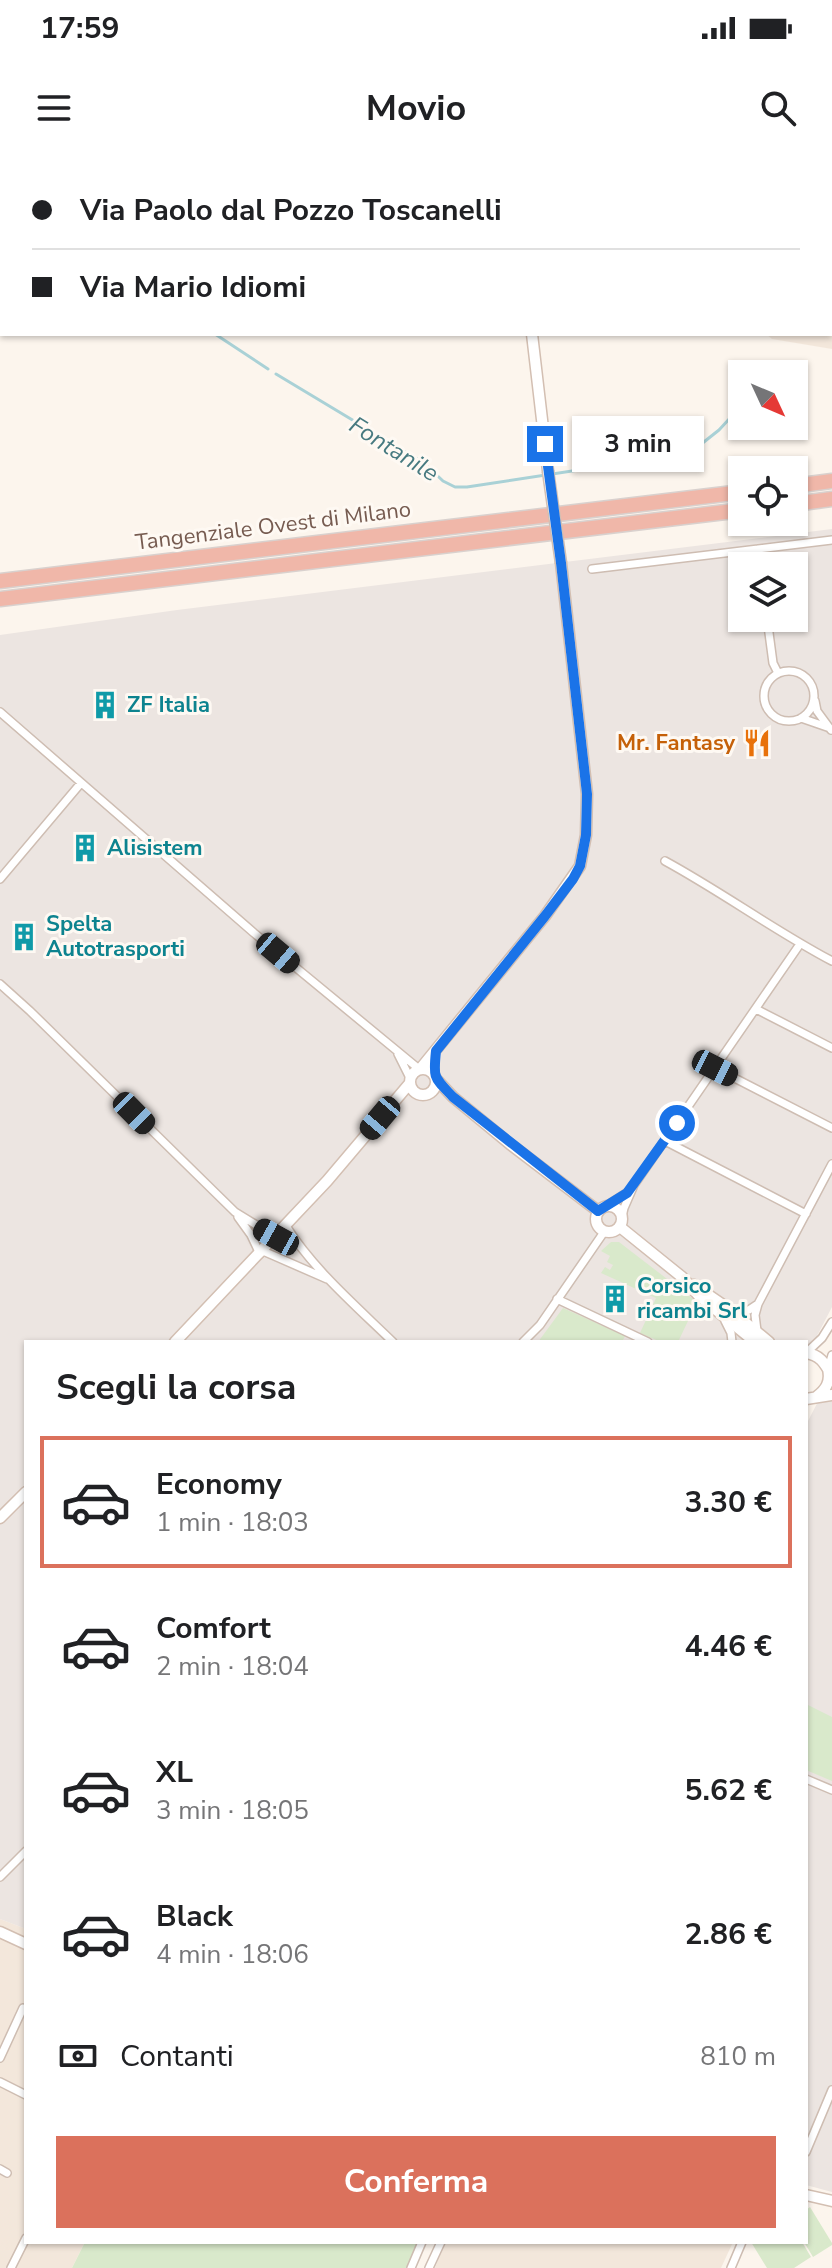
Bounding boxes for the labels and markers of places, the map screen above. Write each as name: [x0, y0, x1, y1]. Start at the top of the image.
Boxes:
building icon: ZF Italia: [90, 690, 120, 720]
place label: ZF Italia: [127, 690, 210, 720]
place label: Mr. Fantasy: [617, 728, 735, 758]
restaurant icon: Mr. Fantasy: [742, 728, 772, 758]
building icon: Alisistem: [70, 833, 100, 863]
place label: Alisistem: [107, 833, 203, 863]
place label: Spelta Autotrasporti: [46, 909, 185, 964]
building icon: Spelta Autotrasporti: [9, 922, 39, 952]
place label: Corsico ricambi Srl: [637, 1271, 747, 1326]
building icon: Corsico ricambi Srl: [600, 1284, 630, 1314]

